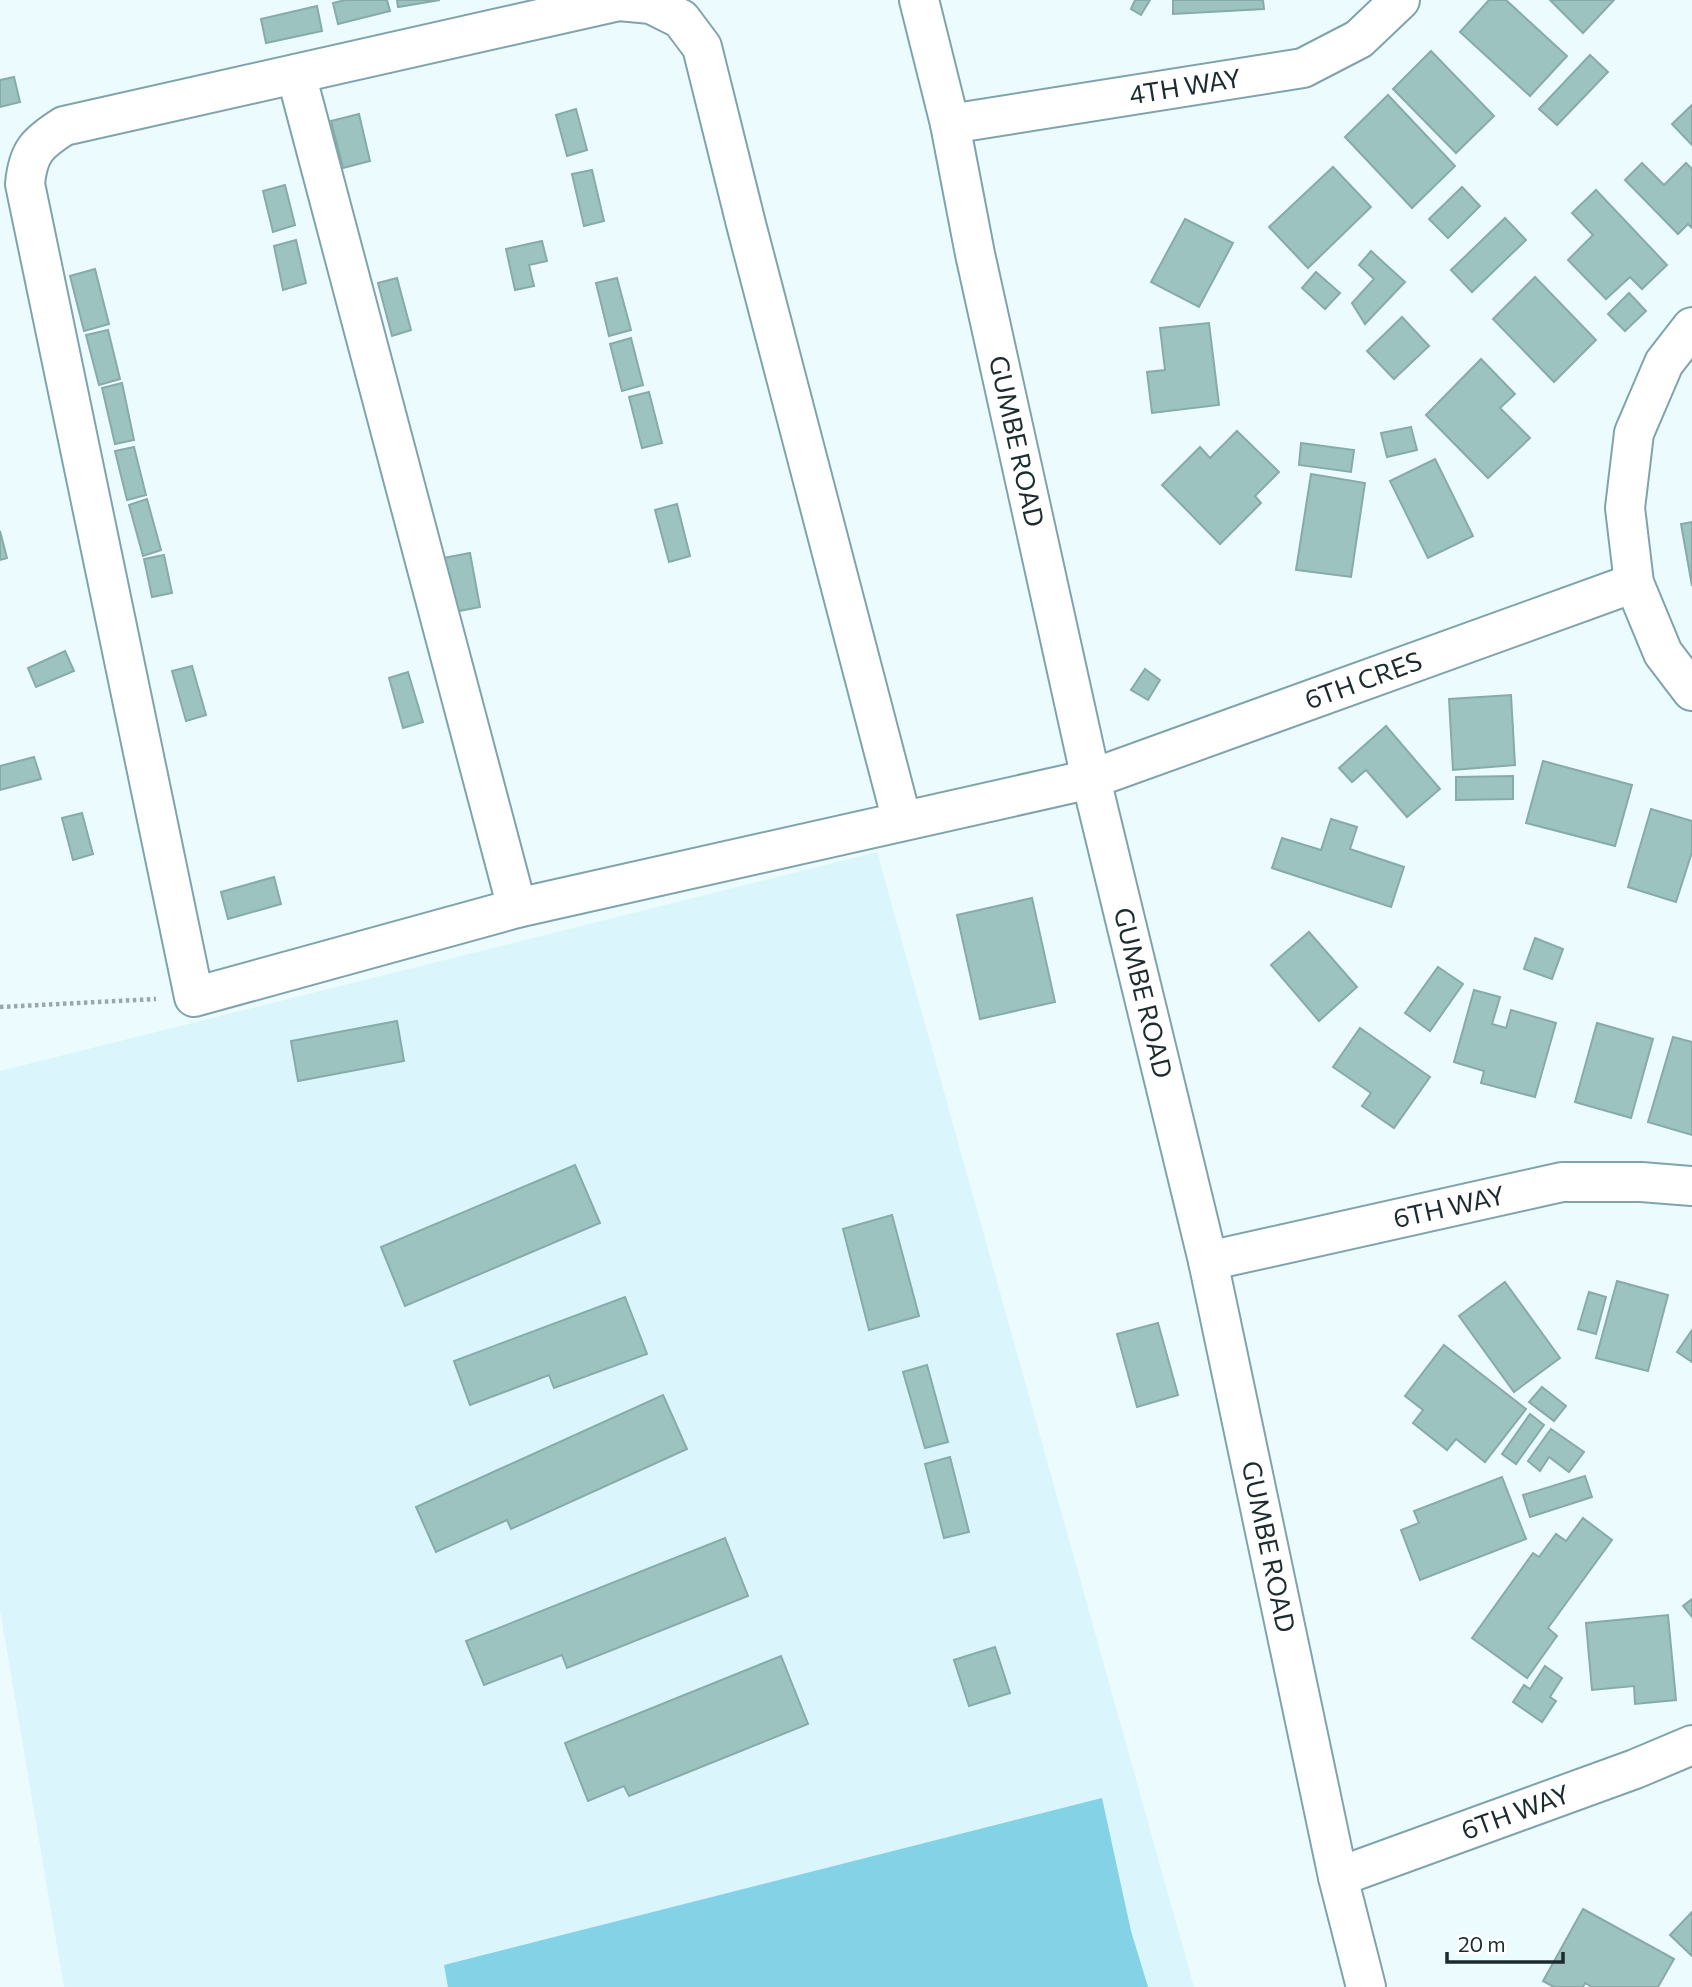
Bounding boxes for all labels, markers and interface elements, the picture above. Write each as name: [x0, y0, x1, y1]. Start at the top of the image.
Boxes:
street label: 4TH WAY: [1127, 61, 1243, 109]
street label: GUMBE ROAD: [984, 352, 1052, 530]
street label: 6TH CRES: [1300, 644, 1425, 715]
street label: GUMBE ROAD: [1109, 904, 1180, 1081]
street label: 6TH WAY: [1390, 1178, 1507, 1233]
street label: GUMBE ROAD: [1237, 1458, 1303, 1635]
street label: 6TH WAY: [1457, 1777, 1574, 1845]
scale bar: [1447, 1920, 1562, 1964]
text: 20 m: [1458, 1931, 1506, 1956]

